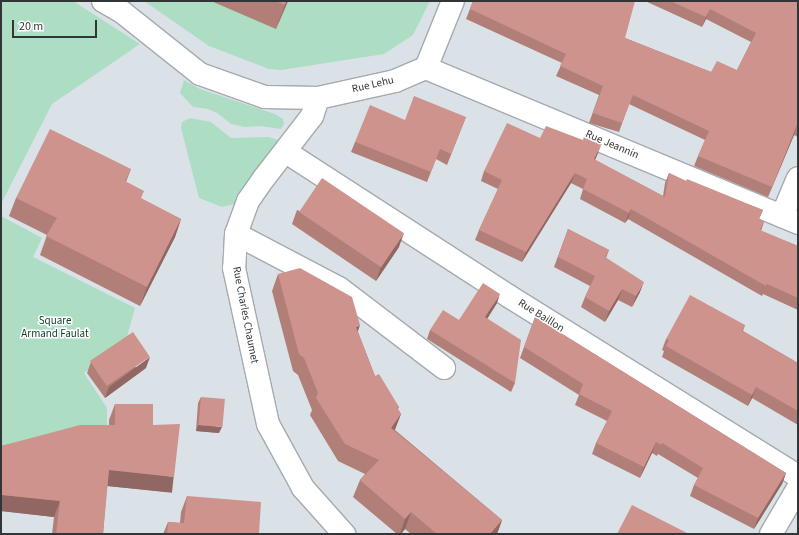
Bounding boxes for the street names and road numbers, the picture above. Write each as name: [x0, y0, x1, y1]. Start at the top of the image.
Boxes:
street label: Rue Lehu: [351, 74, 395, 96]
street label: Rue Jeannin: [583, 128, 641, 162]
street label: Rue Charles Chaumet: [229, 265, 261, 365]
street label: Rue Baillon: [515, 297, 567, 335]

